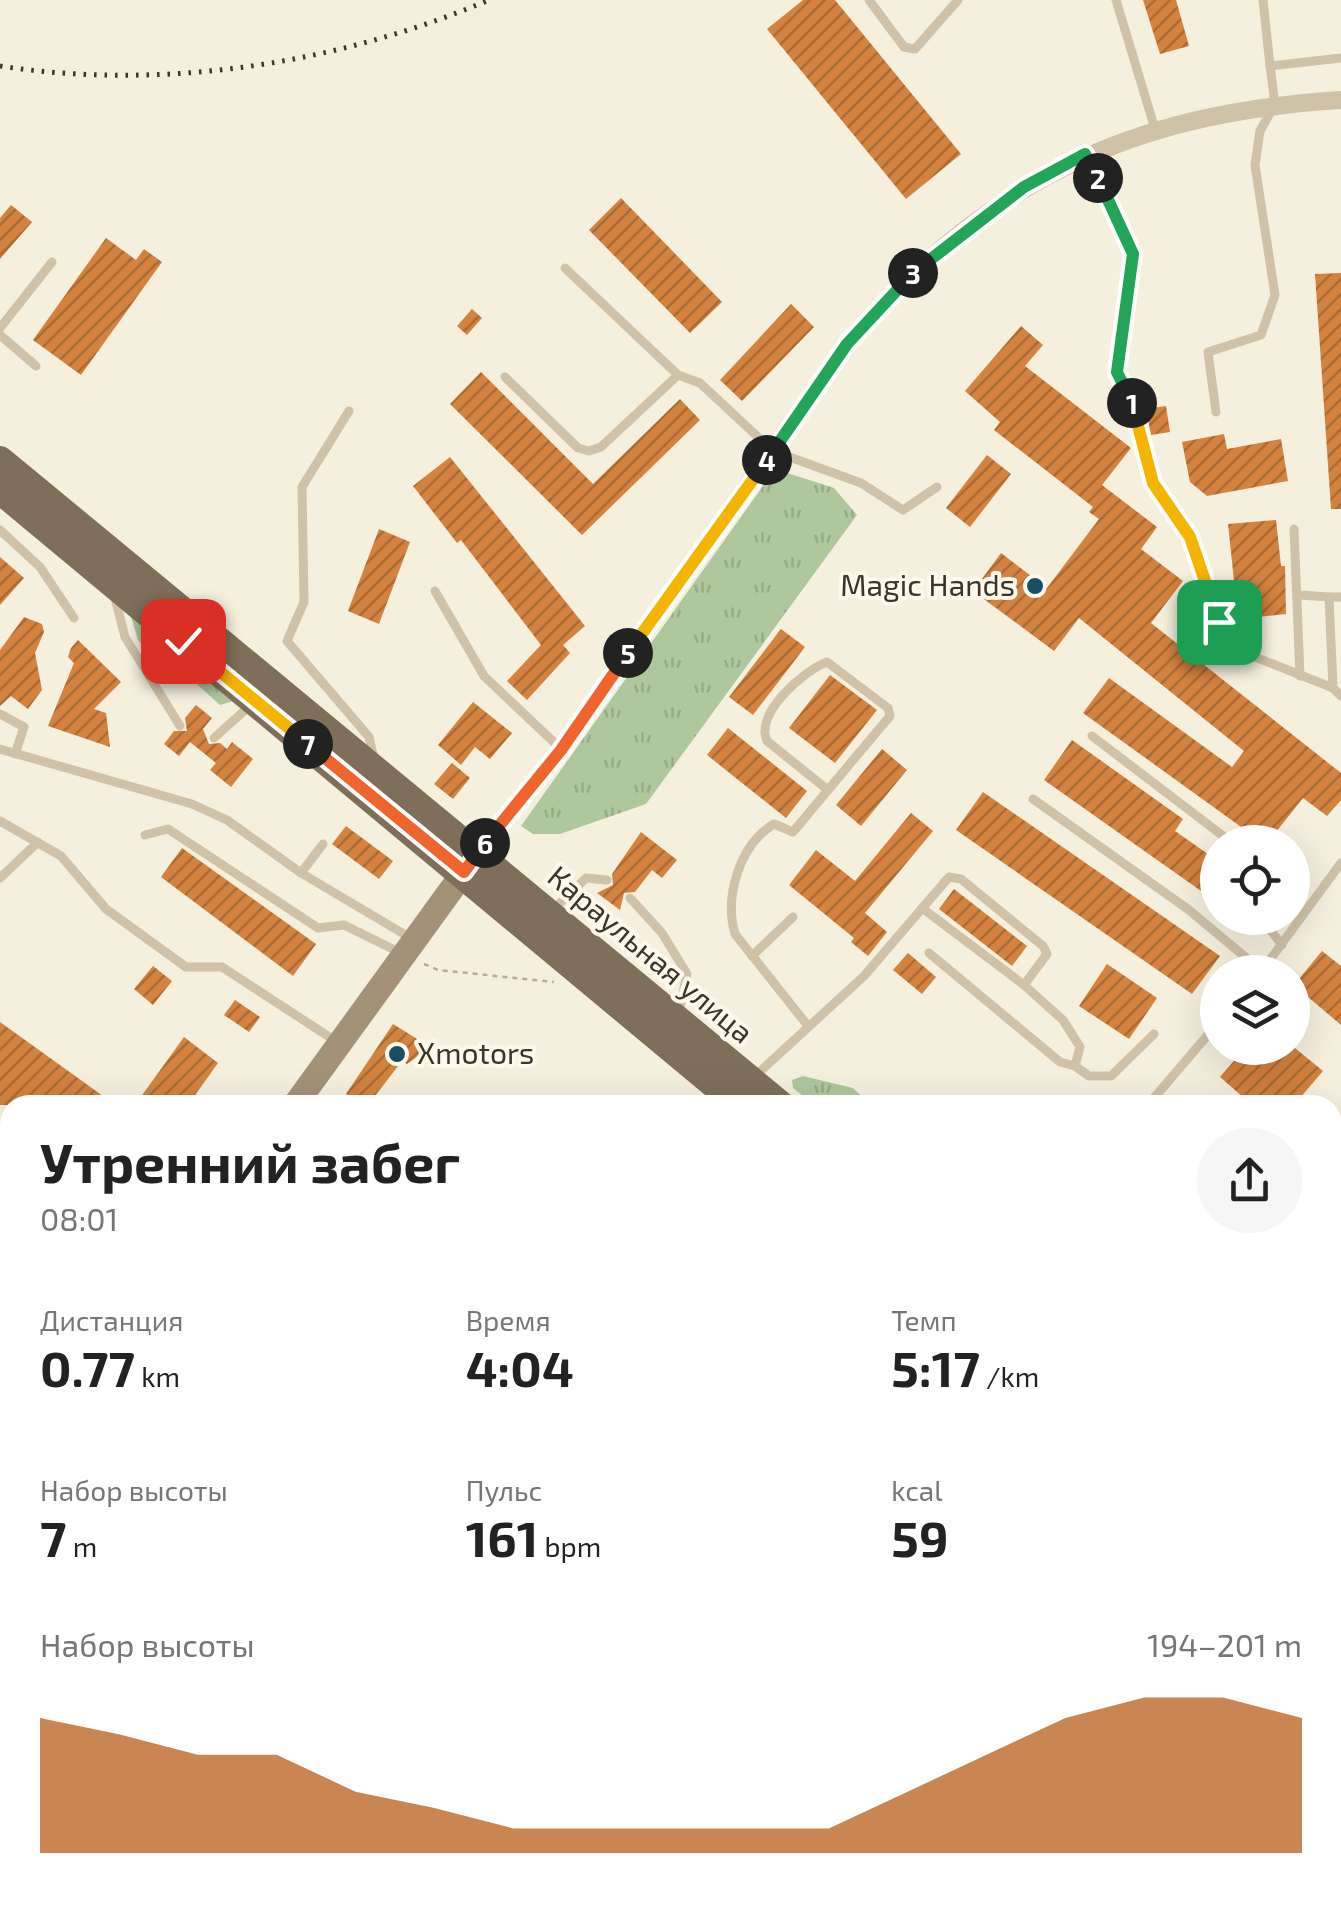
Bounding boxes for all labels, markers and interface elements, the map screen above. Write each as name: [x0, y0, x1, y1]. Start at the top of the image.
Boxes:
pin: 2: [1073, 153, 1123, 203]
text: 2: [1090, 161, 1106, 195]
pin: 3: [888, 248, 938, 298]
text: 3: [905, 256, 921, 290]
pin: 1: [1107, 378, 1157, 428]
text: 1: [1126, 386, 1138, 420]
pin: 4: [742, 435, 792, 485]
text: 4: [758, 443, 776, 477]
place label: Magic Hands: [840, 566, 1015, 602]
marker: Magic Hands: [1024, 575, 1046, 597]
pin: [1177, 580, 1262, 665]
icon: arrive: [1192, 595, 1247, 650]
pin: [141, 599, 226, 684]
icon: check: [156, 614, 211, 669]
pin: 5: [603, 628, 653, 678]
text: 5: [620, 636, 636, 670]
pin: 7: [283, 719, 333, 769]
text: 7: [301, 727, 315, 761]
pin: 6: [460, 818, 510, 868]
map controls: [1200, 825, 1310, 1065]
button: locate: [1200, 825, 1310, 935]
text: 6: [477, 826, 493, 860]
street label: Караульная улица: [541, 857, 761, 1051]
button: layers: [1200, 955, 1310, 1065]
place label: Xmotors: [417, 1034, 534, 1070]
marker: Xmotors: [386, 1043, 408, 1065]
text: Утренний забег: [40, 1128, 460, 1194]
button: share: [1197, 1128, 1302, 1233]
text: 08:01: [40, 1199, 118, 1237]
text: Дистанция: [40, 1303, 183, 1337]
text: Время: [466, 1303, 551, 1337]
text: Темп: [891, 1303, 957, 1337]
text: 0.77: [40, 1337, 135, 1397]
text: 4:04: [466, 1337, 574, 1397]
text: 5:17: [891, 1337, 980, 1397]
text: km: [135, 1359, 180, 1393]
text: /km: [980, 1359, 1039, 1393]
text: Набор высоты: [40, 1473, 228, 1507]
text: Пульс: [466, 1473, 542, 1507]
text: kcal: [891, 1473, 943, 1507]
text: 7: [40, 1507, 66, 1567]
text: 161: [466, 1507, 538, 1567]
text: 59: [891, 1507, 948, 1567]
text: m: [66, 1529, 97, 1563]
text: bpm: [538, 1529, 601, 1563]
text: Набор высоты: [40, 1625, 255, 1663]
text: 194–201 m: [1147, 1625, 1302, 1663]

